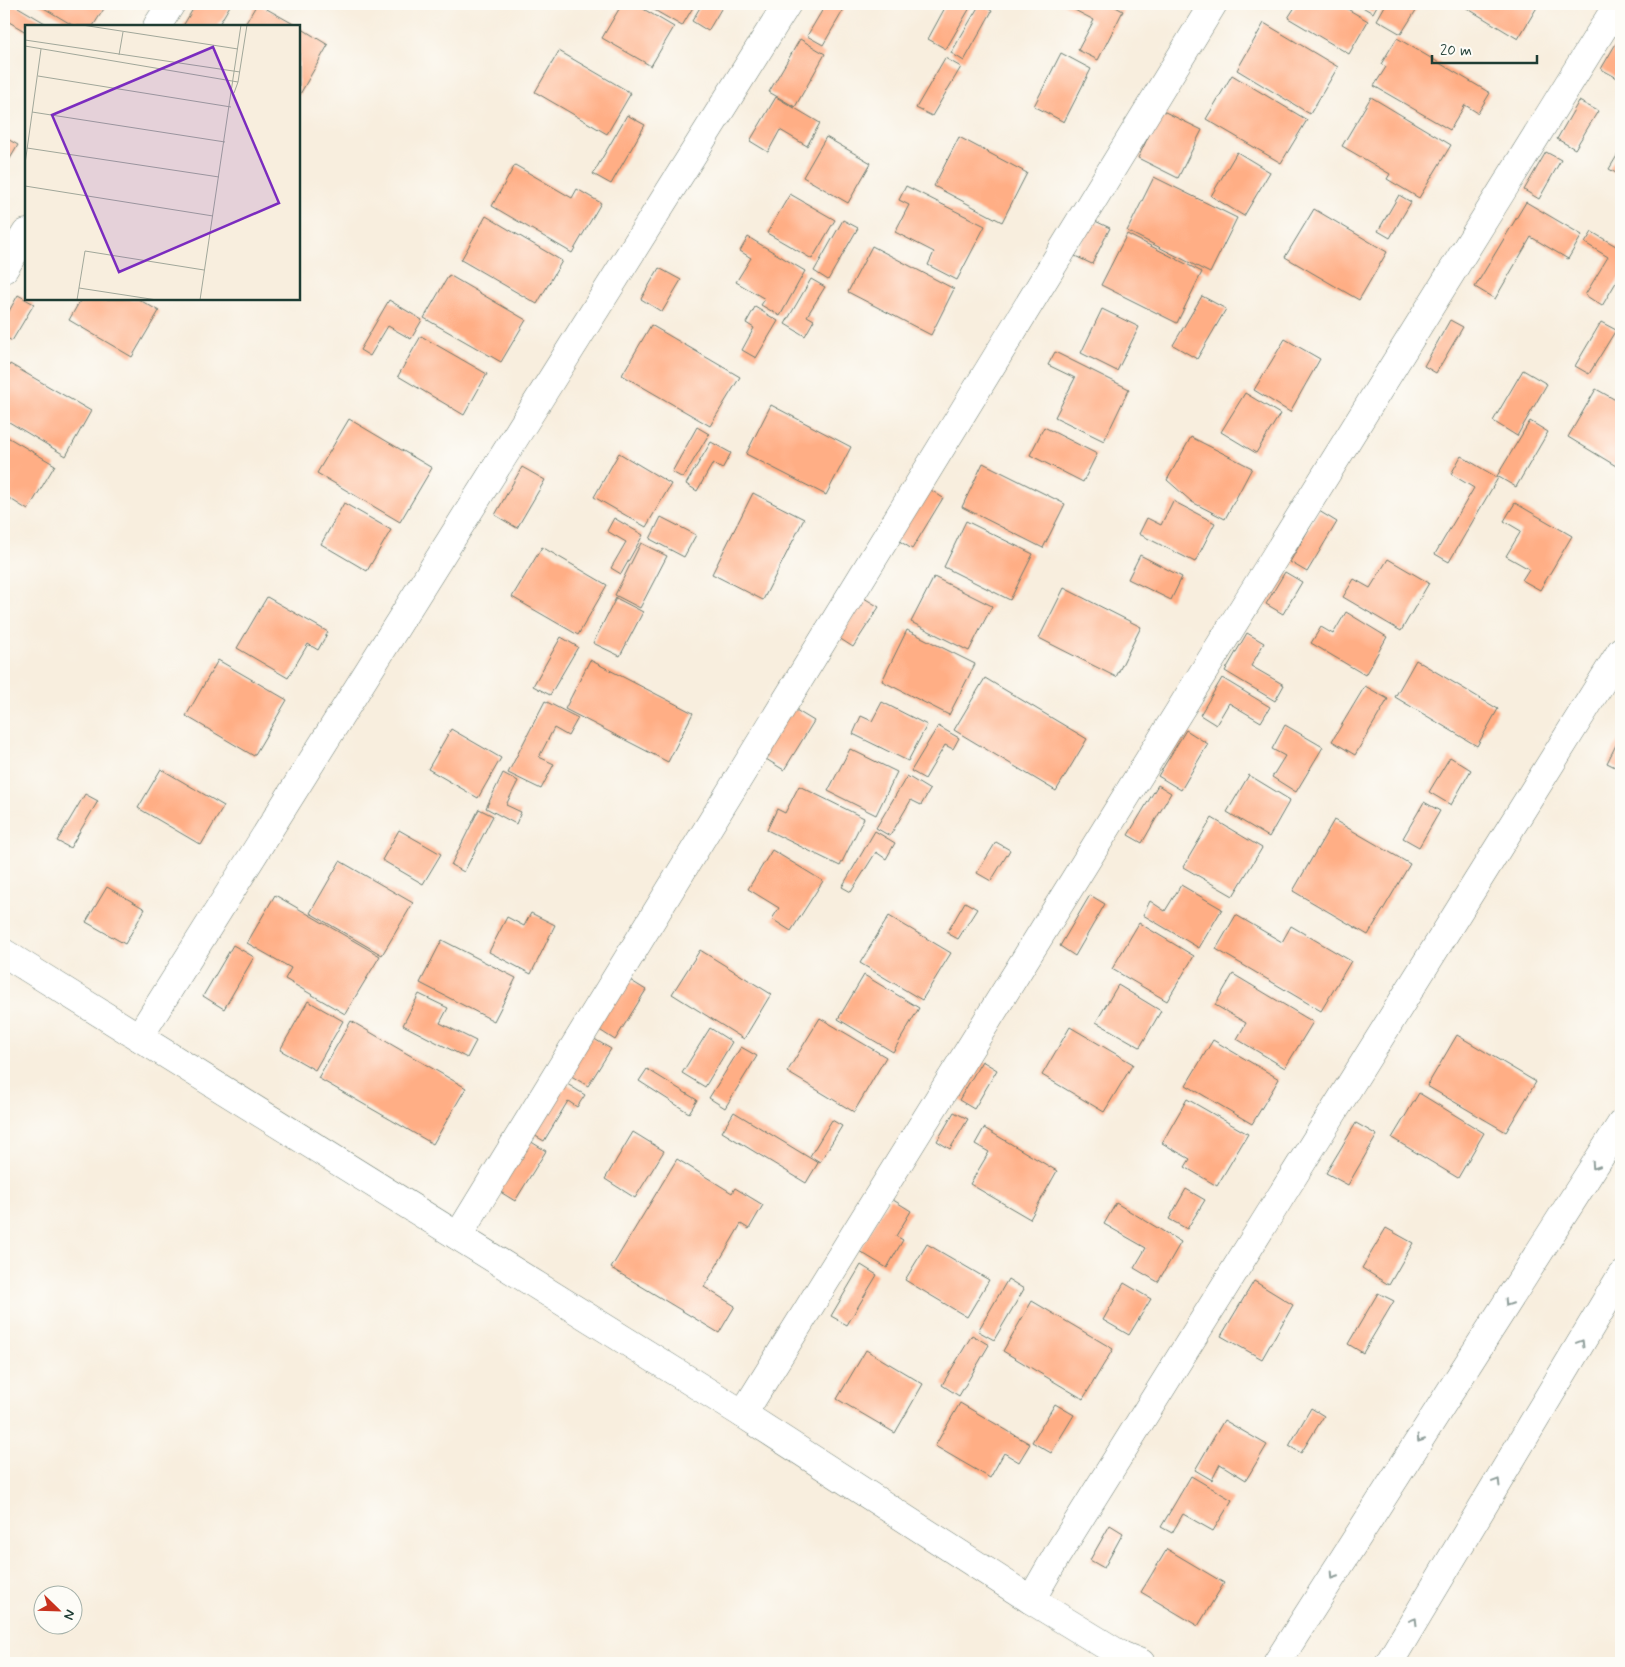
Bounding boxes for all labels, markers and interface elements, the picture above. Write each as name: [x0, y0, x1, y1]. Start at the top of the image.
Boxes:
inset map: [25, 25, 300, 300]
scale bar: [1432, 32, 1538, 64]
text: 20 m: [1440, 41, 1472, 61]
one-way arrow: [1592, 1160, 1601, 1169]
one-way arrow: [1504, 1297, 1514, 1306]
one-way arrow: [1575, 1339, 1585, 1348]
one-way arrow: [1417, 1434, 1426, 1443]
one-way arrow: [1491, 1479, 1501, 1488]
one-way arrow: [1329, 1571, 1339, 1580]
north arrow: [32, 1584, 82, 1634]
text: N: [59, 1607, 79, 1622]
one-way arrow: [1407, 1618, 1417, 1627]

